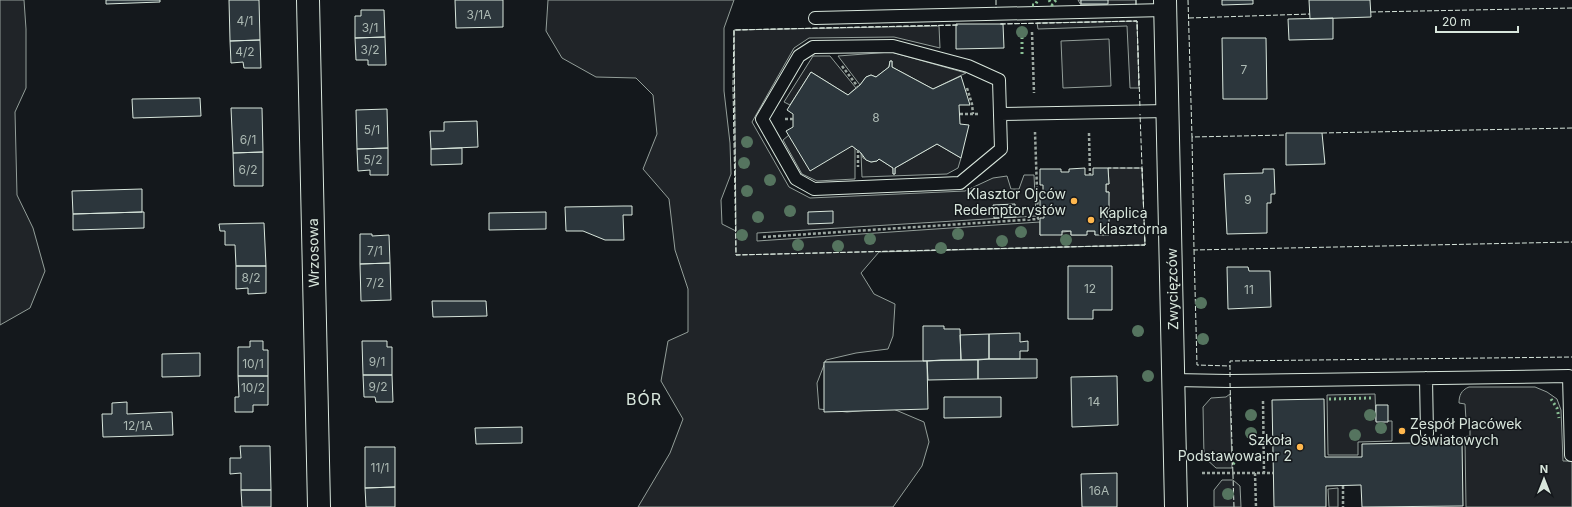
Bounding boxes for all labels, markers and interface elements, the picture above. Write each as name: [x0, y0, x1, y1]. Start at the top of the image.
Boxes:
house number: 3/1A: [467, 7, 491, 22]
scale bar: [1436, 8, 1518, 34]
house number: 4/1: [237, 13, 253, 28]
text: 20 m: [1442, 14, 1471, 29]
house number: 3/1: [362, 20, 378, 35]
house number: 3/2: [360, 42, 380, 57]
house number: 4/2: [235, 44, 255, 59]
house number: 7: [1241, 62, 1248, 77]
house number: 8: [872, 110, 880, 125]
house number: 5/1: [364, 122, 380, 137]
house number: 6/1: [240, 132, 256, 147]
house number: 5/2: [364, 152, 382, 167]
house number: 6/2: [238, 162, 258, 177]
place label: Klasztor Ojców Redemptorystów: [954, 185, 1066, 218]
house number: 9: [1244, 192, 1252, 207]
marker: Klasztor Ojców Redemptorystów: [1069, 196, 1079, 206]
place label: Kaplica klasztorna: [1099, 204, 1168, 237]
marker: Kaplica klasztorna: [1086, 215, 1096, 225]
street label: Wrzosowa: [304, 218, 322, 288]
house number: 7/1: [367, 243, 383, 258]
street label: Zwycięzców: [1163, 248, 1181, 330]
house number: 8/2: [241, 270, 261, 285]
house number: 7/2: [366, 275, 384, 290]
house number: 12: [1084, 281, 1096, 296]
house number: 11: [1244, 282, 1254, 297]
house number: 9/1: [369, 354, 385, 369]
house number: 10/1: [242, 356, 264, 371]
house number: 9/2: [368, 379, 388, 394]
house number: 10/2: [241, 380, 265, 395]
district label: BÓR: [626, 389, 662, 409]
house number: 14: [1088, 394, 1101, 409]
place label: Zespół Placówek Oświatowych: [1410, 415, 1522, 448]
house number: 12/1A: [123, 418, 153, 433]
marker: Zespół Placówek Oświatowych: [1397, 426, 1407, 436]
place label: Szkoła Podstawowa nr 2: [1178, 431, 1292, 464]
marker: Szkoła Podstawowa nr 2: [1295, 442, 1305, 452]
north arrow: [1524, 459, 1564, 499]
house number: 11/1: [371, 460, 389, 475]
text: N: [1540, 462, 1548, 476]
house number: 16A: [1089, 483, 1109, 498]

